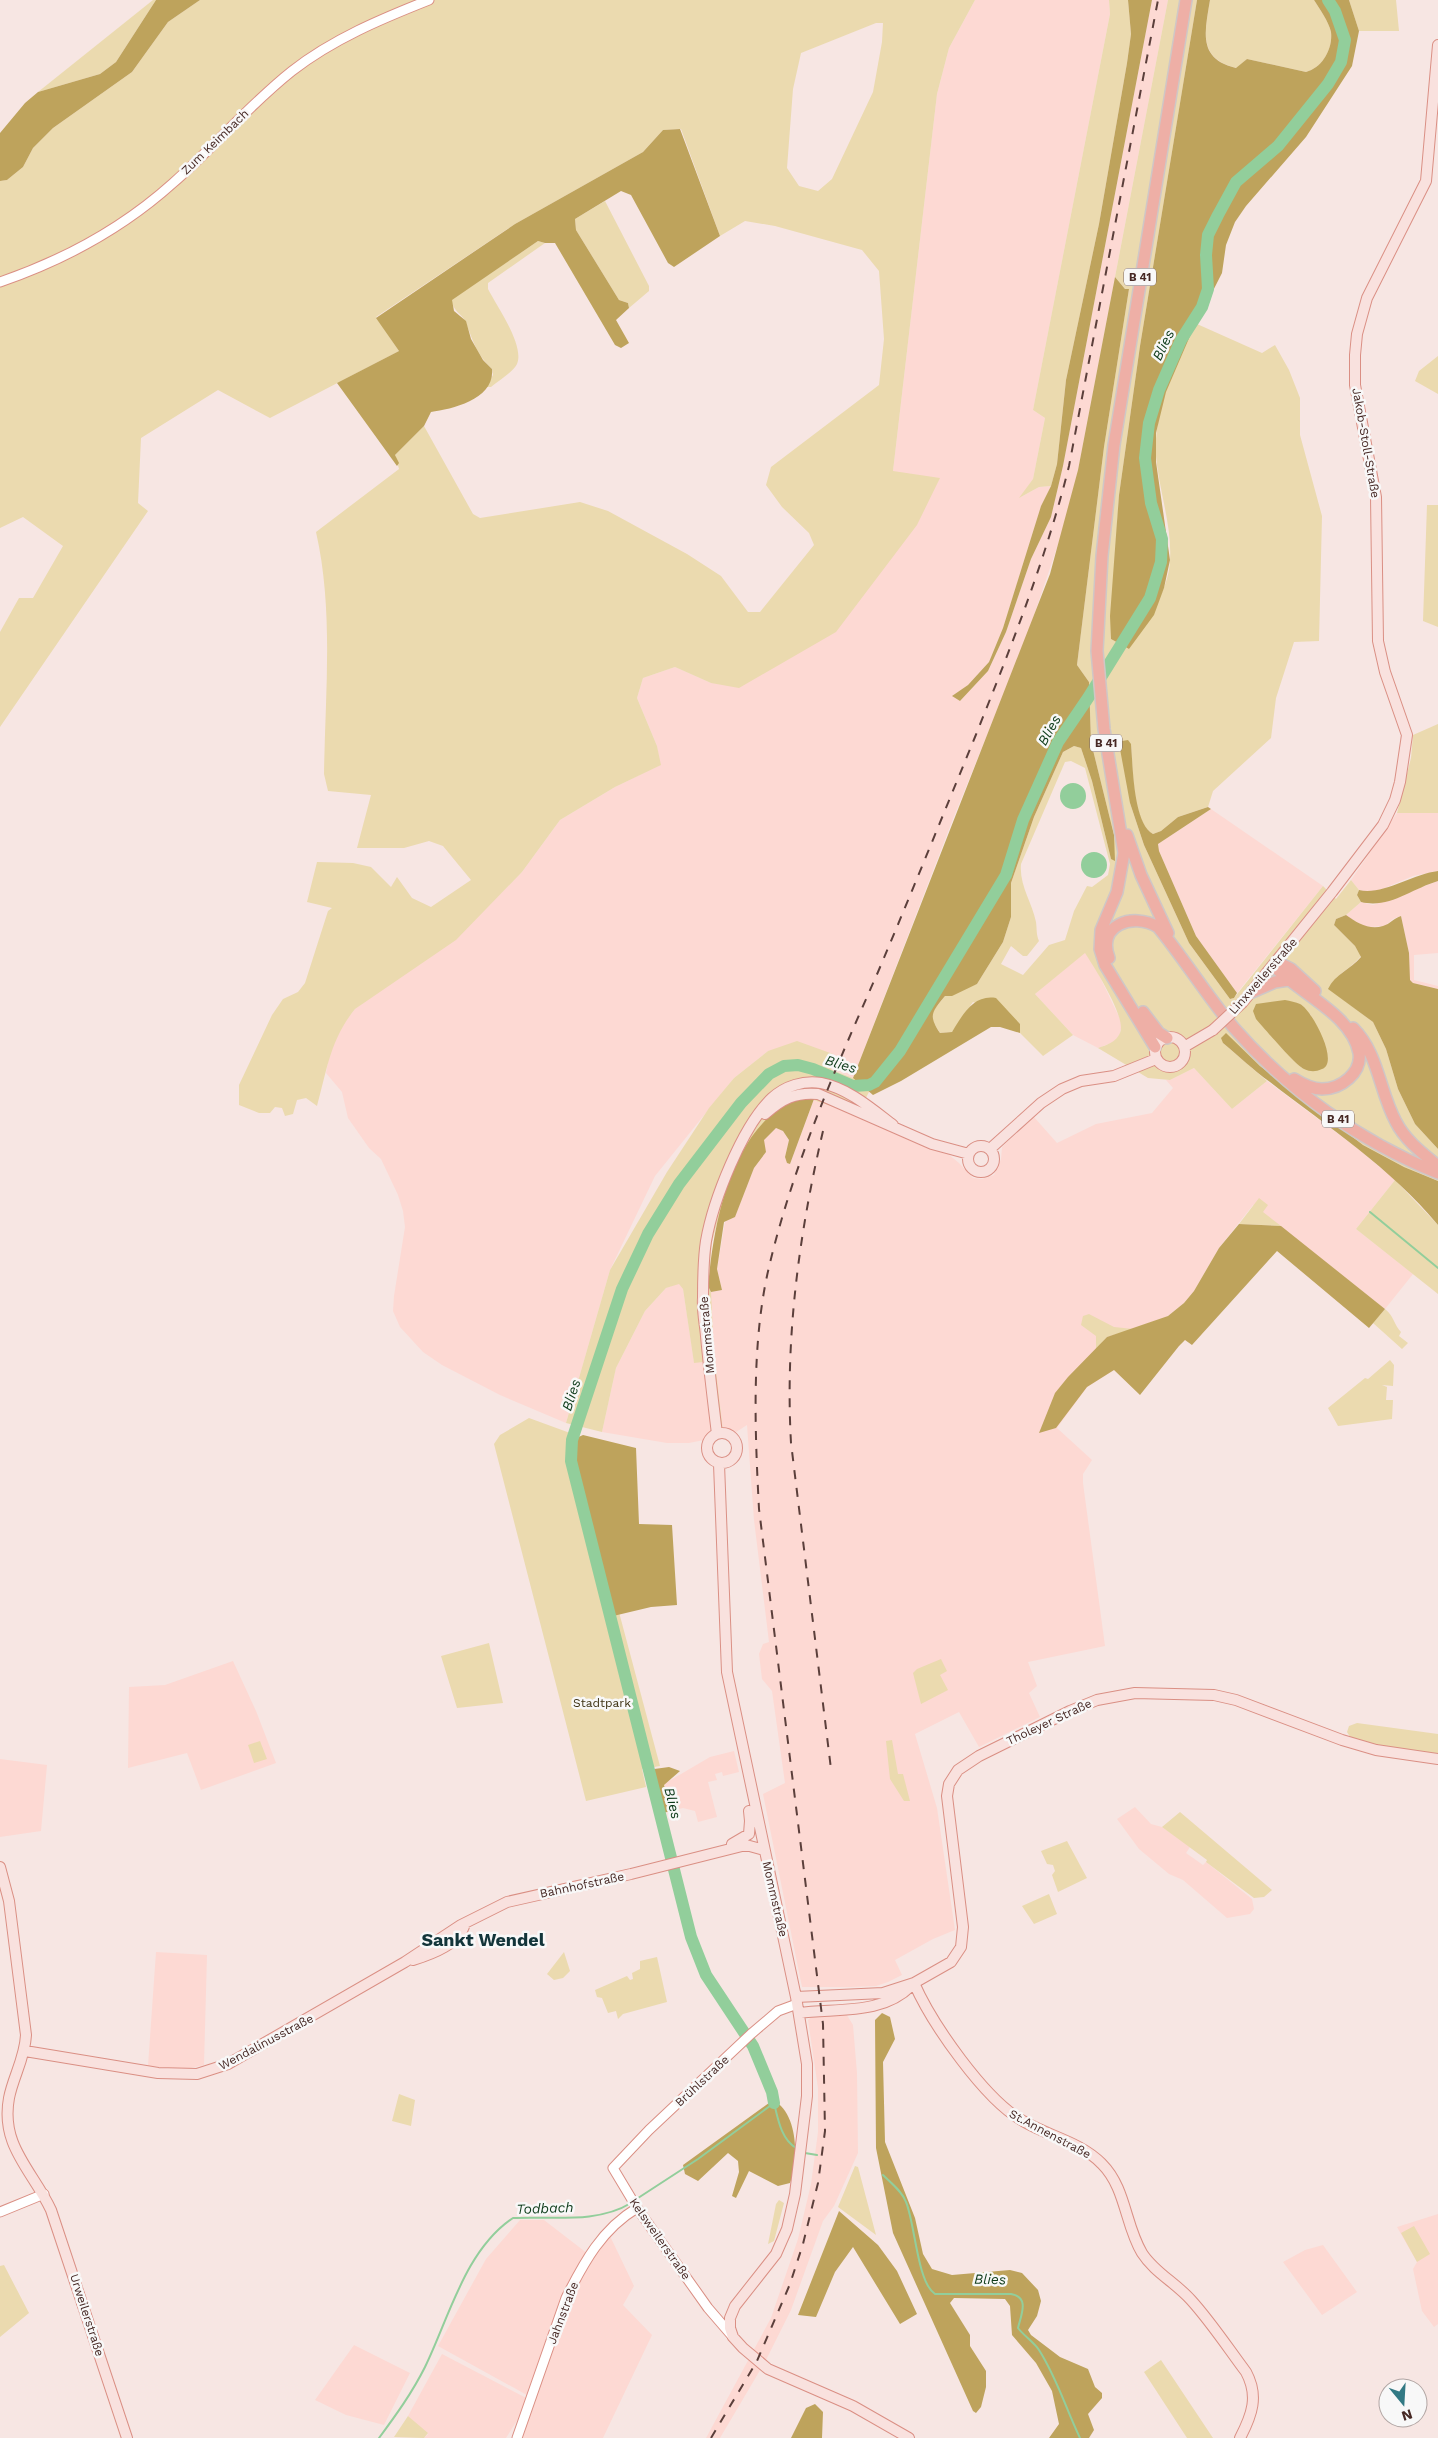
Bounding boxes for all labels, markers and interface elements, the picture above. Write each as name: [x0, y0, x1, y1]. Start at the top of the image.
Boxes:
street label: Zum Keimbach: [179, 107, 251, 177]
road number: B 41: [1124, 268, 1156, 286]
water label: Blies: [1149, 327, 1177, 363]
street label: Jakob-Stoll-Straße: [1349, 387, 1383, 499]
water label: Blies: [1034, 712, 1064, 748]
road number: B 41: [1090, 734, 1122, 751]
street label: Linxweilerstraße: [1226, 935, 1300, 1017]
water label: Blies: [823, 1052, 859, 1076]
road number: B 41: [1322, 1110, 1354, 1128]
street label: Mommstraße: [697, 1296, 717, 1374]
water label: Blies: [558, 1377, 584, 1413]
park label: Stadtpark: [573, 1696, 631, 1710]
street label: Tholeyer Straße: [1004, 1696, 1094, 1748]
water label: Blies: [661, 1786, 685, 1820]
street label: Mommstraße: [759, 1860, 791, 1938]
street label: Bahnhofstraße: [539, 1869, 626, 1901]
district label: Sankt Wendel: [421, 1929, 545, 1950]
street label: Wendalinusstraße: [216, 2011, 316, 2073]
street label: Brühlstraße: [672, 2052, 732, 2109]
street label: St.Annenstraße: [1007, 2107, 1093, 2161]
street label: Kelsweilerstraße: [627, 2196, 693, 2283]
water label: Todbach: [516, 2199, 574, 2217]
water label: Blies: [974, 2271, 1006, 2287]
street label: Urweilerstraße: [67, 2272, 107, 2358]
street label: Jahnstraße: [545, 2280, 581, 2346]
north arrow: [1378, 2378, 1428, 2428]
text: N: [1400, 2406, 1414, 2425]

